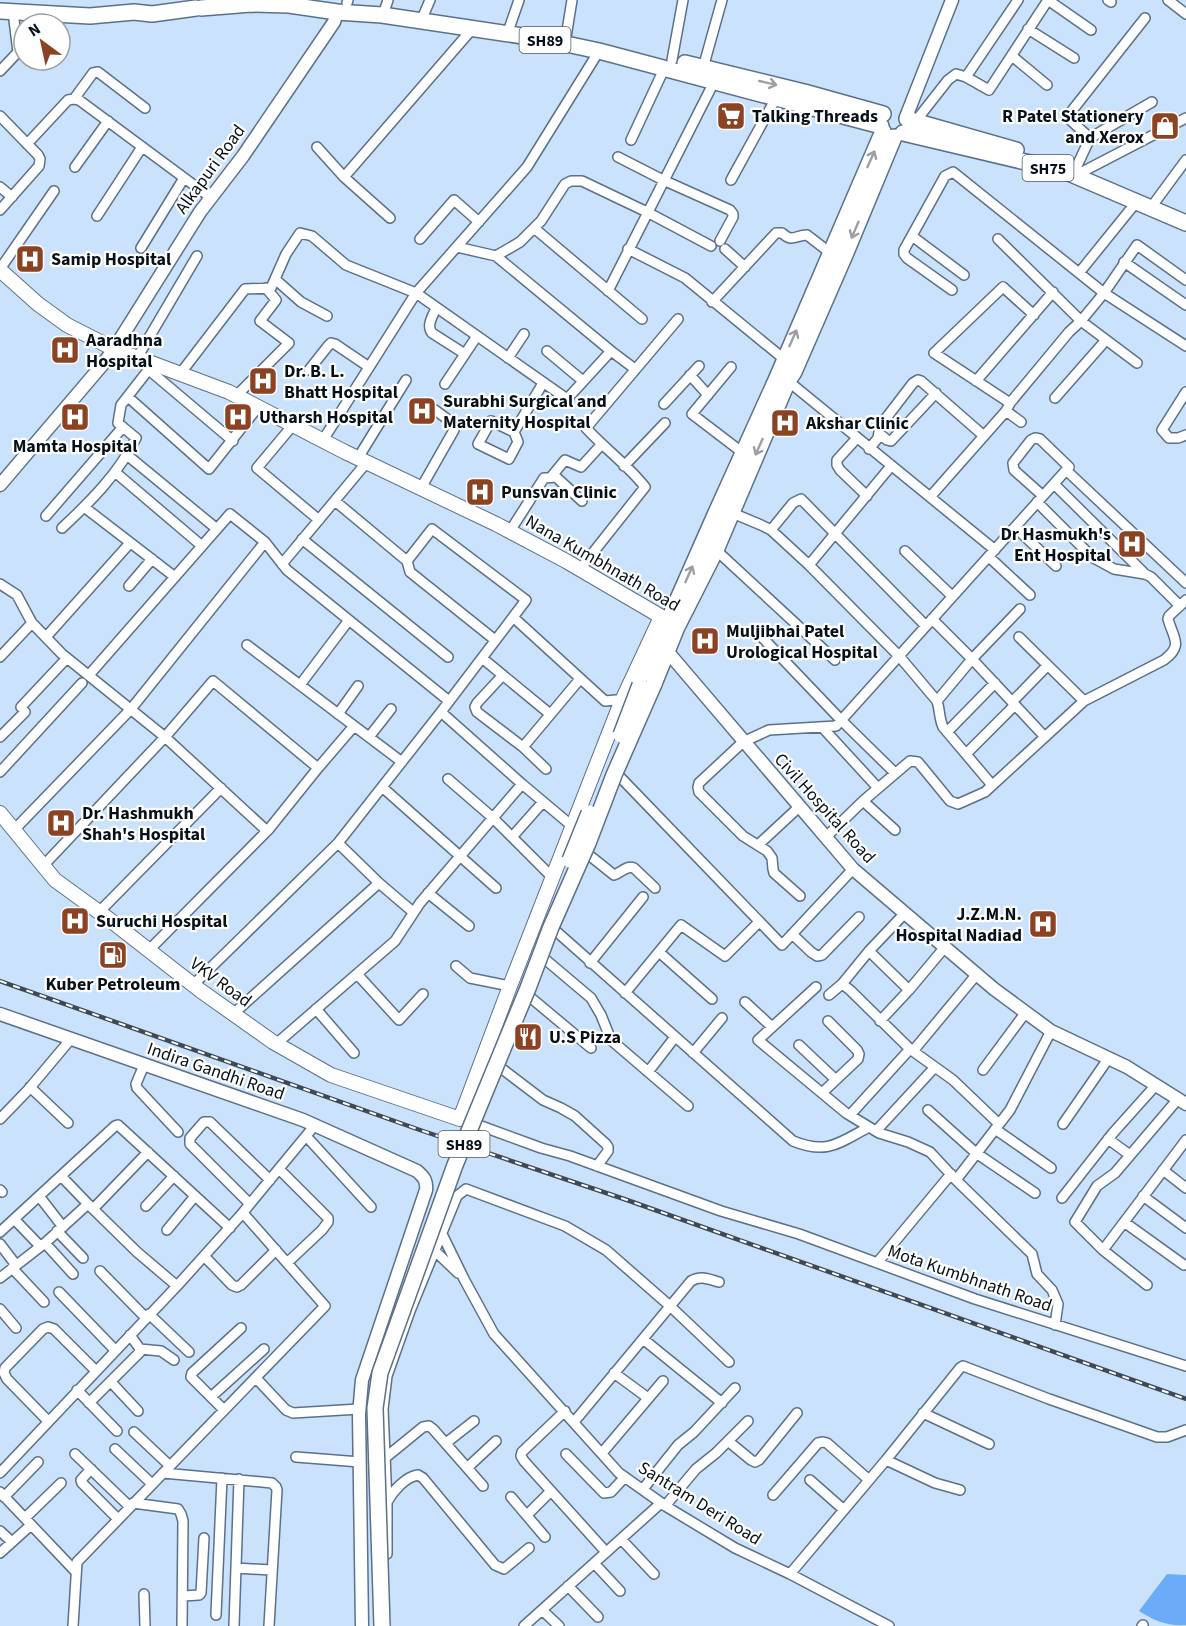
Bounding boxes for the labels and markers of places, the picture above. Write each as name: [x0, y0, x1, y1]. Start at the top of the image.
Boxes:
supermarket icon: Talking Threads: [715, 100, 747, 132]
place label: Talking Threads: [752, 104, 878, 129]
place label: R Patel Stationery and Xerox: [1002, 104, 1145, 150]
shop icon: R Patel Stationery and Xerox: [1149, 110, 1181, 142]
hospital icon: Samip Hospital: [14, 243, 46, 275]
place label: Samip Hospital: [51, 247, 171, 272]
place label: Aaradhna Hospital: [85, 328, 163, 374]
hospital icon: Aaradhna Hospital: [49, 334, 81, 366]
place label: Dr. B. L. Bhatt Hospital: [284, 359, 398, 405]
hospital icon: Dr. B. L. Bhatt Hospital: [247, 365, 279, 397]
place label: Surabhi Surgical and Maternity Hospital: [443, 389, 607, 435]
hospital icon: Surabhi Surgical and Maternity Hospital: [406, 395, 438, 427]
hospital icon: Mamta Hospital: [59, 401, 91, 433]
hospital icon: Utharsh Hospital: [222, 401, 254, 433]
place label: Utharsh Hospital: [259, 405, 393, 430]
hospital icon: Akshar Clinic: [769, 407, 801, 439]
place label: Akshar Clinic: [805, 411, 910, 436]
place label: Mamta Hospital: [13, 434, 137, 459]
hospital icon: Punsvan Clinic: [464, 476, 496, 508]
place label: Punsvan Clinic: [501, 480, 618, 505]
place label: Dr Hasmukh's Ent Hospital: [1000, 522, 1111, 568]
hospital icon: Dr Hasmukh's Ent Hospital: [1116, 528, 1148, 560]
place label: Muljibhai Patel Urological Hospital: [726, 619, 878, 665]
hospital icon: Muljibhai Patel Urological Hospital: [689, 625, 721, 657]
place label: Dr. Hashmukh Shah's Hospital: [82, 801, 205, 847]
hospital icon: Dr. Hashmukh Shah's Hospital: [45, 807, 77, 839]
place label: J.Z.M.N. Hospital Nadiad: [895, 902, 1022, 948]
hospital icon: Suruchi Hospital: [59, 905, 91, 937]
hospital icon: J.Z.M.N. Hospital Nadiad: [1027, 908, 1059, 940]
place label: Suruchi Hospital: [96, 909, 227, 934]
fuel station icon: Kuber Petroleum: [97, 939, 129, 971]
place label: Kuber Petroleum: [46, 972, 180, 997]
restaurant icon: U.S Pizza: [512, 1021, 544, 1053]
place label: U.S Pizza: [549, 1025, 621, 1050]

